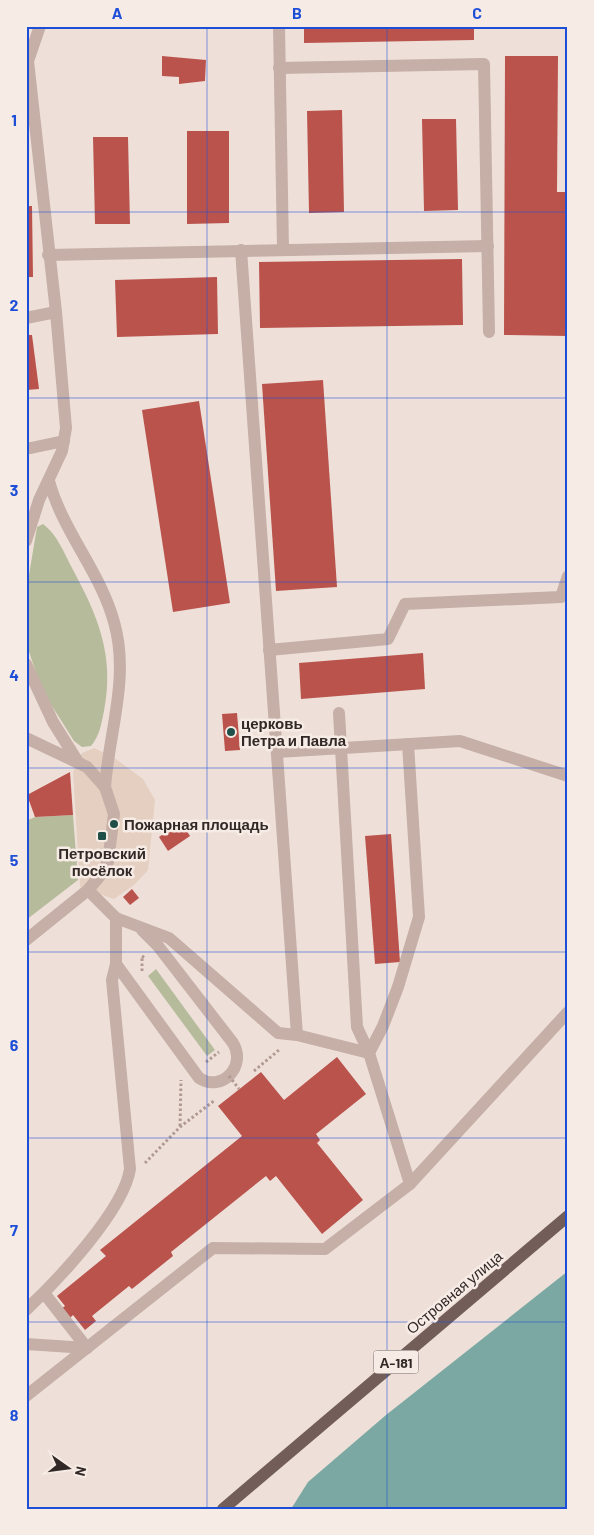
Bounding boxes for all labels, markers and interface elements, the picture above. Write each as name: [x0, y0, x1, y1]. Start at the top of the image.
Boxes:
text: A: [112, 3, 123, 22]
text: B: [292, 3, 302, 22]
text: C: [472, 3, 482, 22]
text: 1: [11, 110, 17, 129]
text: 2: [10, 295, 19, 314]
text: 3: [10, 480, 18, 499]
text: 4: [9, 665, 19, 684]
place label: церковь Петра и Павла: [241, 714, 347, 749]
marker: церковь Петра и Павла: [225, 726, 237, 738]
place label: Пожарная площадь: [124, 815, 269, 833]
marker: Пожарная площадь: [108, 818, 120, 830]
marker: Петровский посёлок: [96, 830, 108, 842]
place label: Петровский посёлок: [58, 844, 146, 879]
text: 5: [10, 850, 19, 869]
text: 6: [10, 1035, 19, 1054]
text: 7: [10, 1220, 18, 1239]
street label: Островная улица: [402, 1246, 506, 1337]
road number: А-181: [374, 1350, 418, 1374]
text: 8: [10, 1405, 19, 1424]
north arrow: [42, 1442, 92, 1492]
text: N: [72, 1465, 90, 1478]

